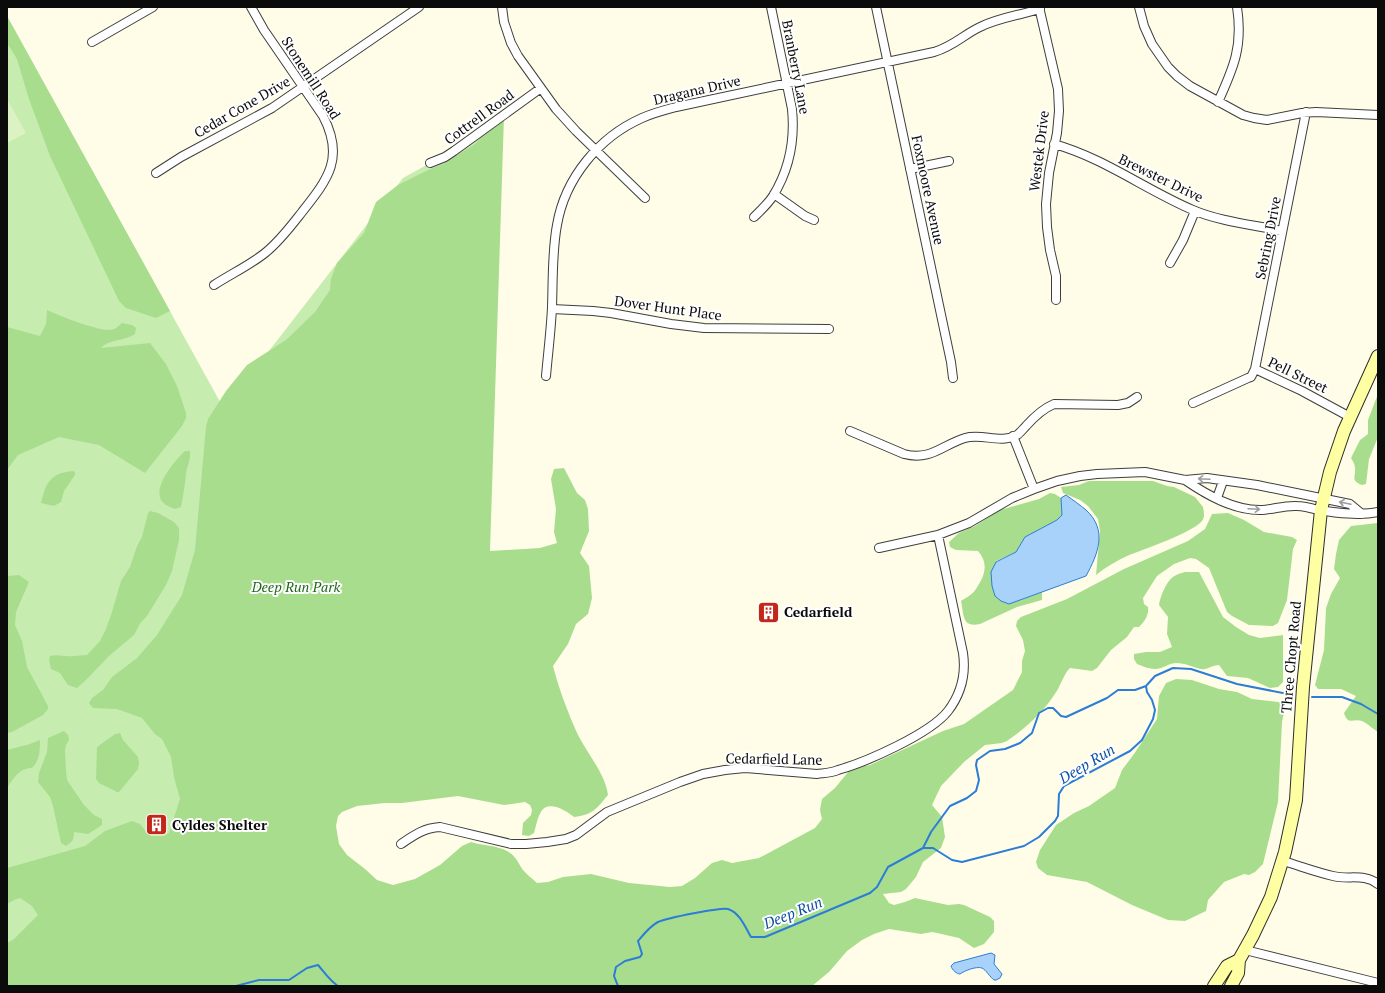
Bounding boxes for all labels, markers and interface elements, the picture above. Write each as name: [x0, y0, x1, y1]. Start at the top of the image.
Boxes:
street label: Branberry Lane: [778, 18, 815, 116]
street label: Stonemill Road: [278, 33, 345, 123]
street label: Dragana Drive: [651, 70, 742, 109]
street label: Cedar Cone Drive: [190, 71, 293, 142]
street label: Cottrell Road: [440, 85, 518, 148]
street label: Westek Drive: [1024, 109, 1053, 193]
street label: Foxmoore Avenue: [908, 133, 949, 246]
street label: Brewster Drive: [1116, 149, 1207, 206]
street label: Sebring Drive: [1250, 195, 1285, 281]
street label: Dover Hunt Place: [613, 291, 723, 324]
street label: Pell Street: [1265, 352, 1332, 398]
one-way arrow: [1198, 475, 1211, 482]
one-way arrow: [1338, 498, 1351, 506]
one-way arrow: [1247, 506, 1260, 513]
park label: Deep Run Park: [251, 577, 341, 596]
building icon: Cedarfield: [755, 599, 781, 625]
street label: Three Chopt Road: [1276, 600, 1305, 714]
place label: Cedarfield: [784, 602, 853, 621]
water label: Deep Run: [1054, 739, 1118, 788]
street label: Cedarfield Lane: [725, 748, 823, 769]
building icon: Cyldes Shelter: [144, 812, 170, 838]
place label: Cyldes Shelter: [172, 815, 267, 834]
water label: Deep Run: [759, 891, 825, 933]

